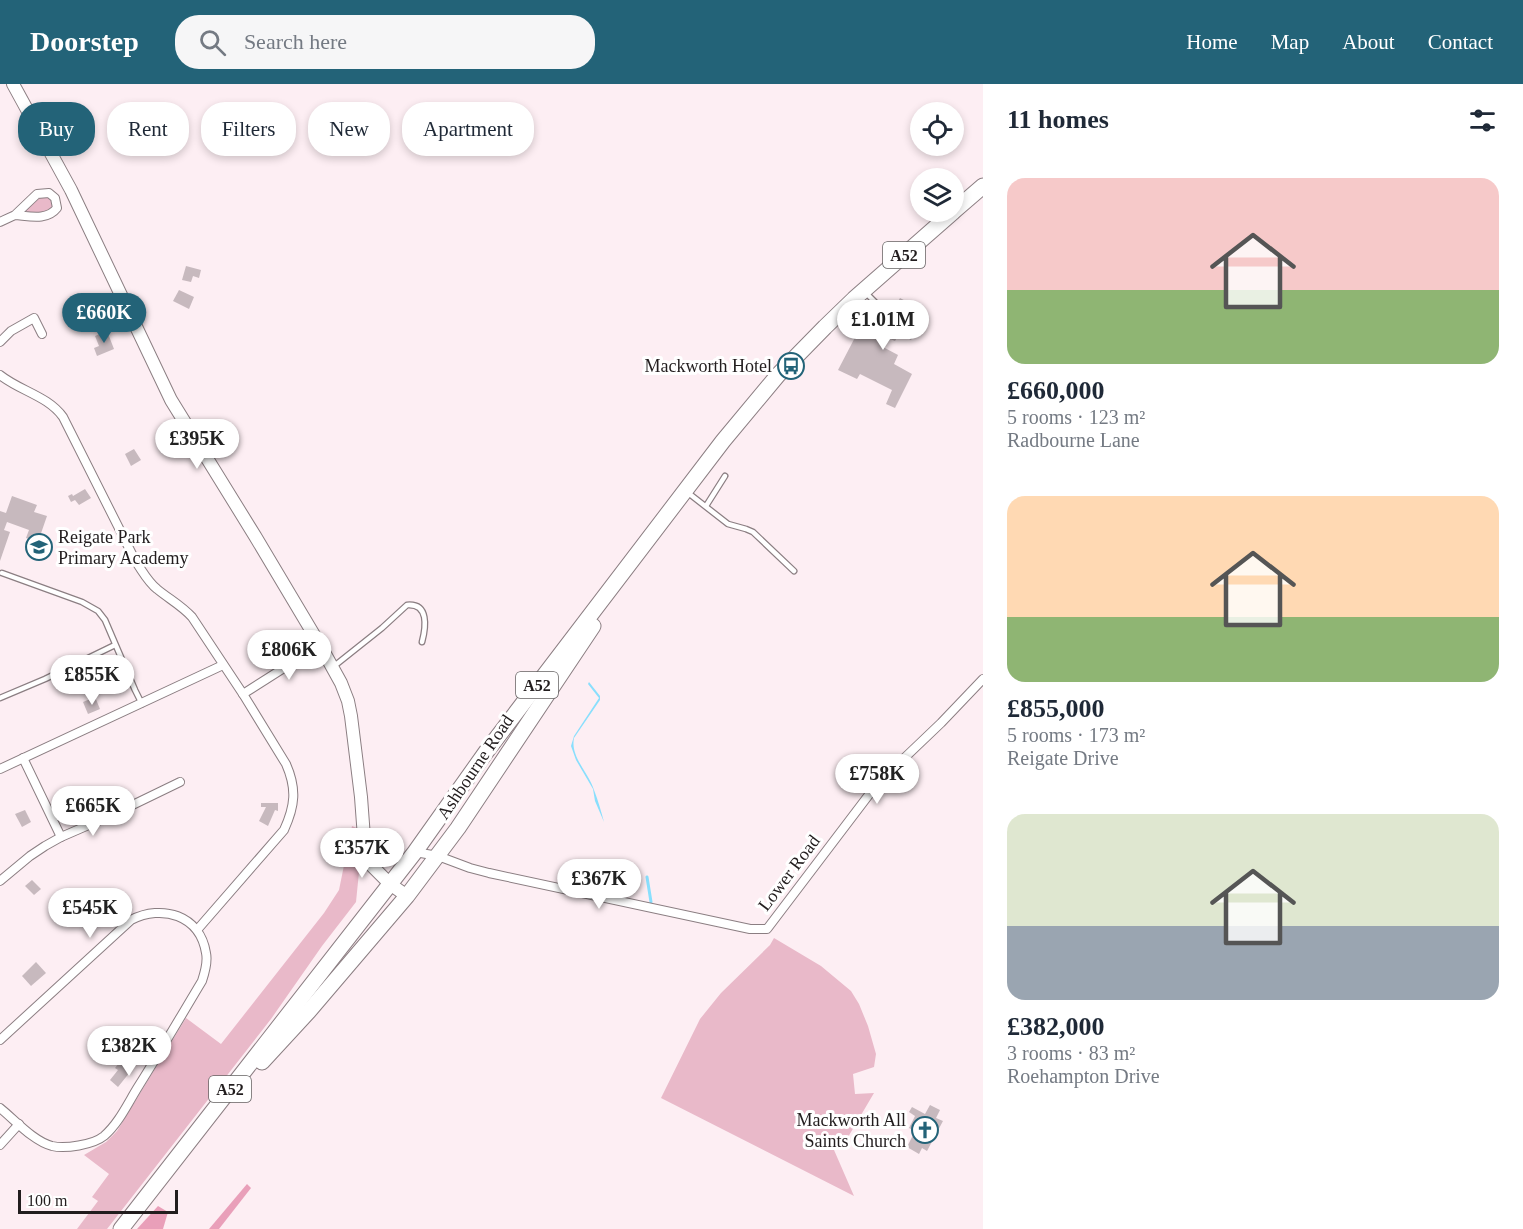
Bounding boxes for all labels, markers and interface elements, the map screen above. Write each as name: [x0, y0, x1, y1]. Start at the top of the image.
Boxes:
search box: [175, 15, 595, 69]
text: Doorstep: [30, 26, 139, 57]
icon: search: [196, 26, 229, 59]
text: Search here: [244, 29, 347, 54]
text: Home: [1186, 30, 1238, 54]
text: Map: [1271, 30, 1309, 54]
text: About: [1342, 30, 1395, 54]
text: Contact: [1428, 30, 1493, 54]
chip: Buy: [18, 102, 95, 156]
chip: Rent: [107, 102, 189, 156]
chip: Filters: [201, 102, 296, 156]
chip: New: [308, 102, 390, 156]
chip: Apartment: [402, 102, 534, 156]
map controls: [910, 102, 964, 222]
button: locate: [910, 102, 964, 156]
icon: filters: [1466, 104, 1499, 137]
text: 11 homes: [1007, 105, 1109, 134]
button: layers: [910, 168, 964, 222]
icon: home: [1199, 217, 1307, 325]
road number: A52: [883, 242, 925, 268]
pin: £660K: [62, 293, 146, 344]
pin: £1.01M: [834, 300, 932, 351]
text: £660K: [76, 301, 132, 323]
text: £1.01M: [851, 308, 915, 330]
bus stop icon: Mackworth Hotel: [776, 351, 806, 381]
place label: Mackworth Hotel: [645, 356, 772, 376]
text: £660,000: [1007, 376, 1105, 405]
text: 5 rooms · 123 m²: [1007, 406, 1145, 428]
pin: £395K: [155, 419, 239, 470]
text: £395K: [169, 427, 225, 449]
text: Radbourne Lane: [1007, 429, 1140, 451]
place label: Reigate Park Primary Academy: [58, 527, 188, 568]
school or university icon: Reigate Park Primary Academy: [24, 532, 54, 562]
icon: home: [1199, 535, 1307, 643]
pin: £806K: [247, 630, 331, 681]
text: £806K: [261, 638, 317, 660]
pin: £855K: [50, 655, 134, 706]
text: £855K: [64, 663, 120, 685]
road number: A52: [516, 672, 558, 698]
text: £855,000: [1007, 694, 1105, 723]
street label: Ashbourne Road: [433, 711, 517, 823]
text: 5 rooms · 173 m²: [1007, 724, 1145, 746]
text: Reigate Drive: [1007, 747, 1119, 769]
pin: £758K: [835, 754, 919, 805]
text: £758K: [849, 762, 905, 784]
pin: £665K: [51, 786, 135, 837]
text: £665K: [65, 794, 121, 816]
pin: £357K: [320, 828, 404, 879]
street label: Lower Road: [754, 831, 824, 915]
text: £357K: [334, 836, 390, 858]
icon: home: [1199, 853, 1307, 961]
pin: £367K: [557, 859, 641, 910]
text: £367K: [571, 867, 627, 889]
pin: £545K: [48, 888, 132, 939]
text: £545K: [62, 896, 118, 918]
text: £382,000: [1007, 1012, 1105, 1041]
pin: £382K: [87, 1026, 171, 1077]
text: £382K: [101, 1034, 157, 1056]
text: 3 rooms · 83 m²: [1007, 1042, 1135, 1064]
text: Roehampton Drive: [1007, 1065, 1160, 1087]
road number: A52: [209, 1076, 251, 1102]
place label: Mackworth All Saints Church: [797, 1110, 906, 1151]
church icon: Mackworth All Saints Church: [910, 1115, 940, 1145]
scale bar: [18, 1187, 178, 1214]
text: 100 m: [27, 1192, 67, 1209]

